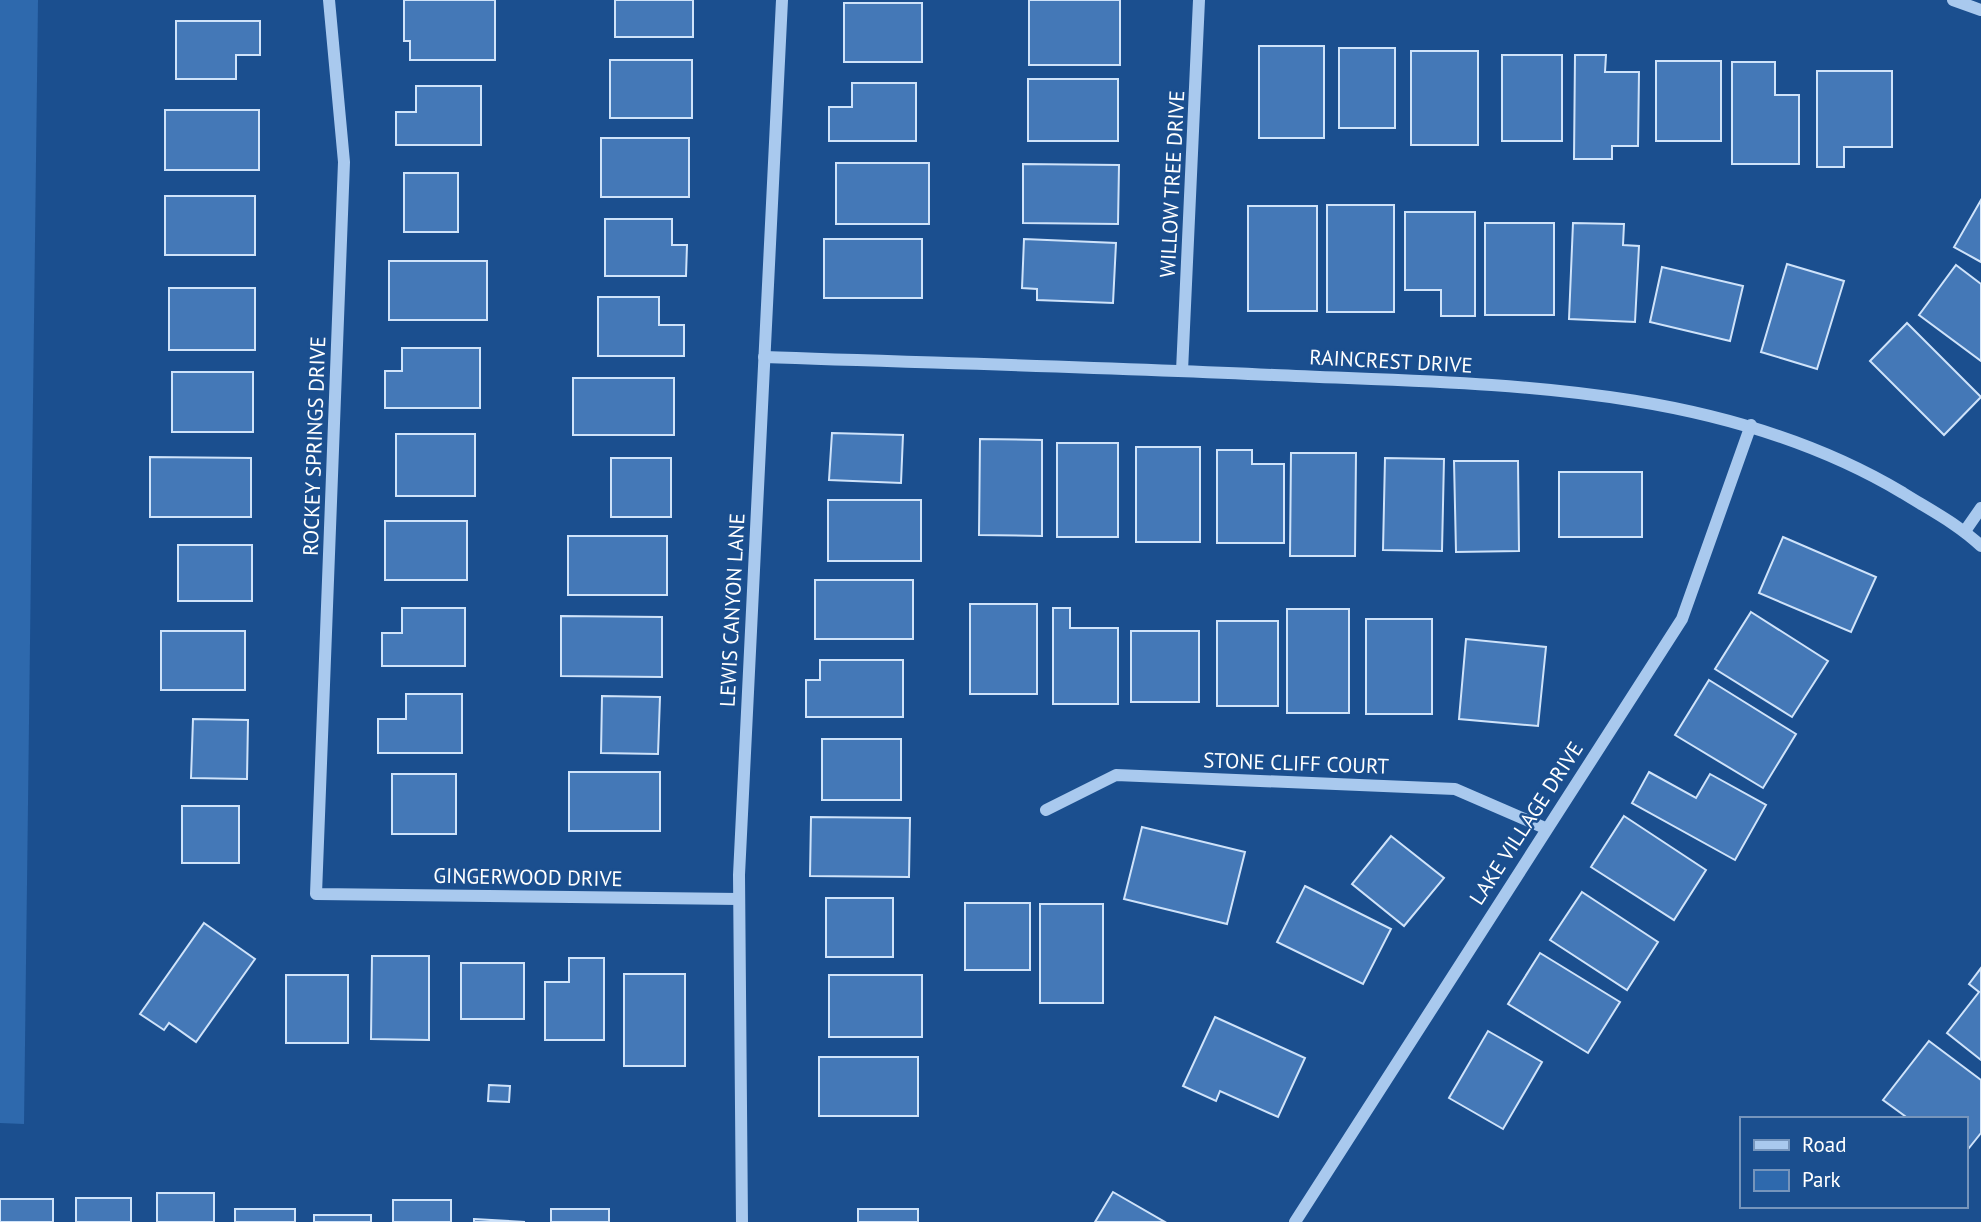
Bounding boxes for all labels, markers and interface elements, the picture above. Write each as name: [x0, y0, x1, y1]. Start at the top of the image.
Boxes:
street label: WILLOW TREE DRIVE: [1154, 90, 1190, 278]
street label: ROCKEY SPRINGS DRIVE: [297, 336, 331, 556]
street label: RAINCREST DRIVE: [1309, 343, 1473, 379]
street label: LEWIS CANYON LANE: [713, 513, 751, 707]
street label: LAKE VILLAGE DRIVE: [1463, 736, 1589, 910]
street label: STONE CLIFF COURT: [1203, 746, 1390, 780]
street label: GINGERWOOD DRIVE: [433, 862, 623, 892]
legend: [1740, 1117, 1967, 1208]
text: Road: [1802, 1131, 1846, 1158]
text: Park: [1802, 1166, 1841, 1193]

